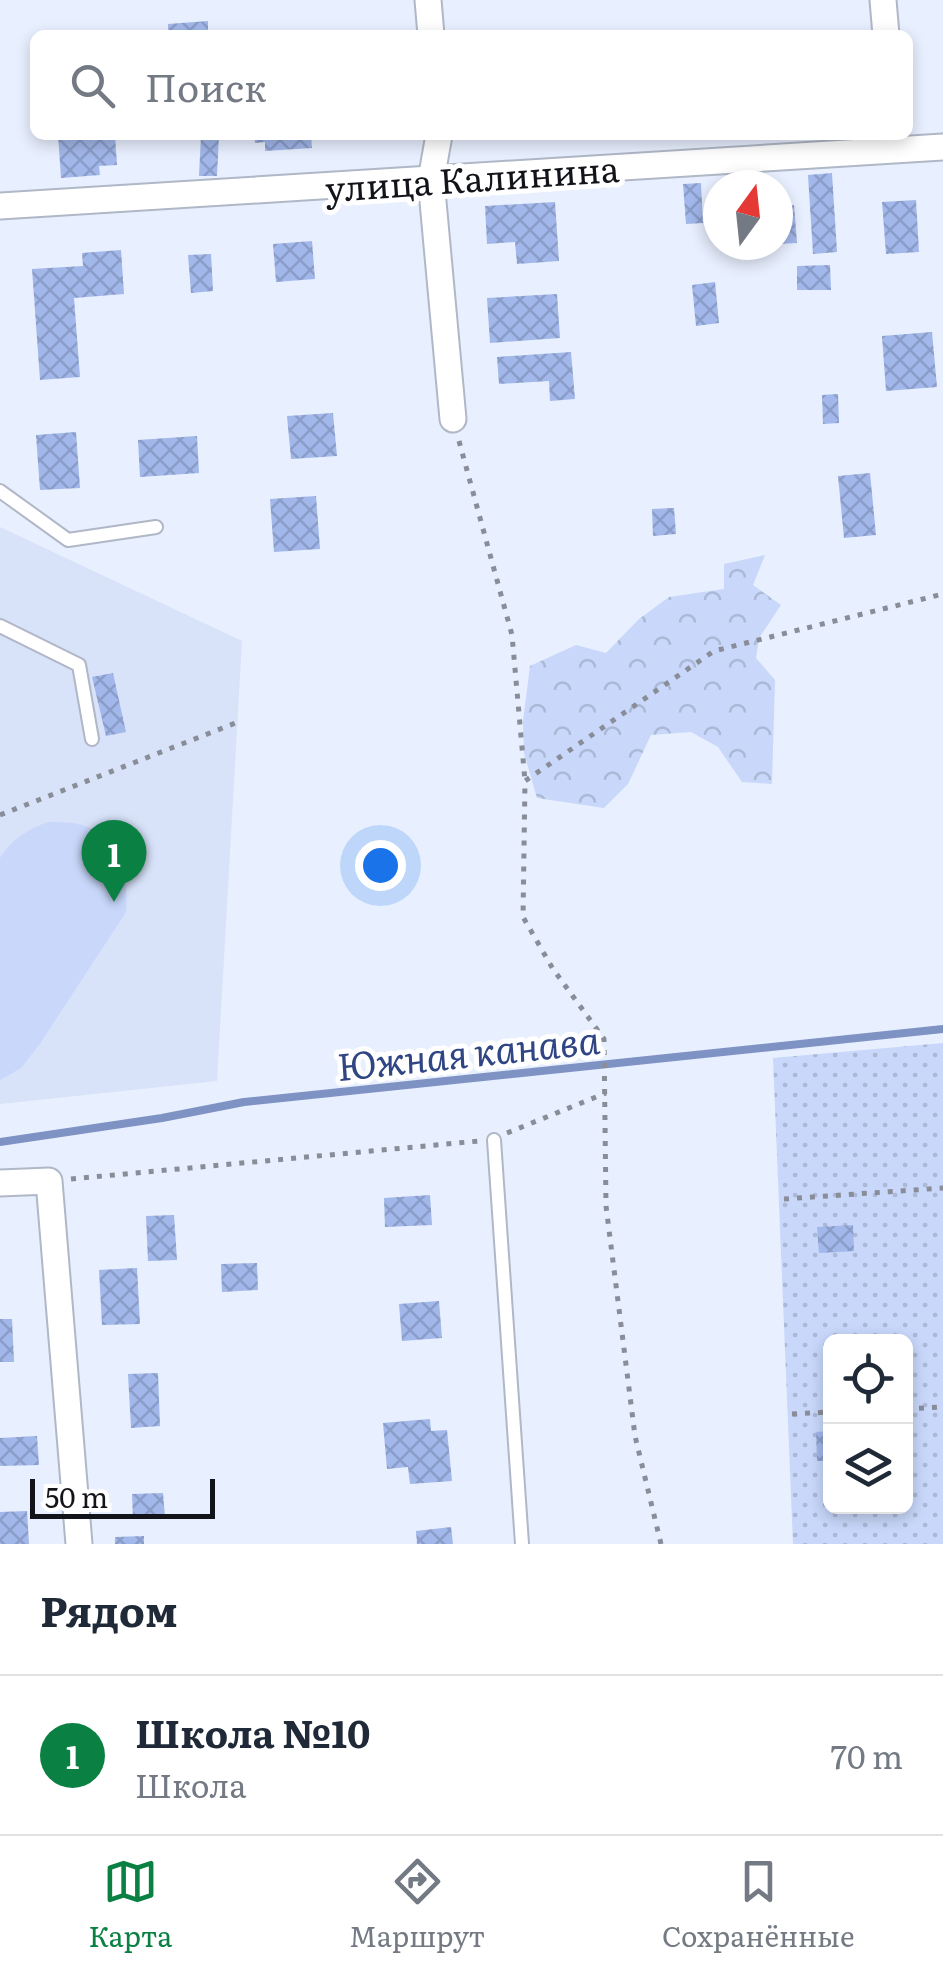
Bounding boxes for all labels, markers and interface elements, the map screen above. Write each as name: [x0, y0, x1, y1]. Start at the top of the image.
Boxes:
search box: [30, 30, 913, 140]
text: Поиск: [145, 57, 267, 114]
icon: search: [65, 58, 120, 113]
street label: улица Калинина: [323, 141, 621, 213]
north arrow: [703, 170, 793, 260]
pin: 1: [82, 820, 146, 902]
your location: [355, 840, 406, 891]
water label: Южная канава: [334, 1009, 603, 1093]
map controls: [823, 1334, 913, 1514]
button: locate: [823, 1334, 913, 1424]
button: layers: [823, 1424, 913, 1514]
scale bar: [30, 1474, 215, 1518]
text: 50 m: [45, 1475, 108, 1517]
text: Рядом: [40, 1578, 178, 1640]
text: Школа №10: [135, 1703, 370, 1760]
text: 1: [66, 1731, 79, 1779]
text: 70 m: [831, 1731, 903, 1779]
text: Школа: [135, 1760, 246, 1808]
tab: Карта: [88, 1854, 172, 1956]
tab: Маршрут: [349, 1854, 485, 1956]
tab: Сохранённые: [662, 1854, 855, 1956]

